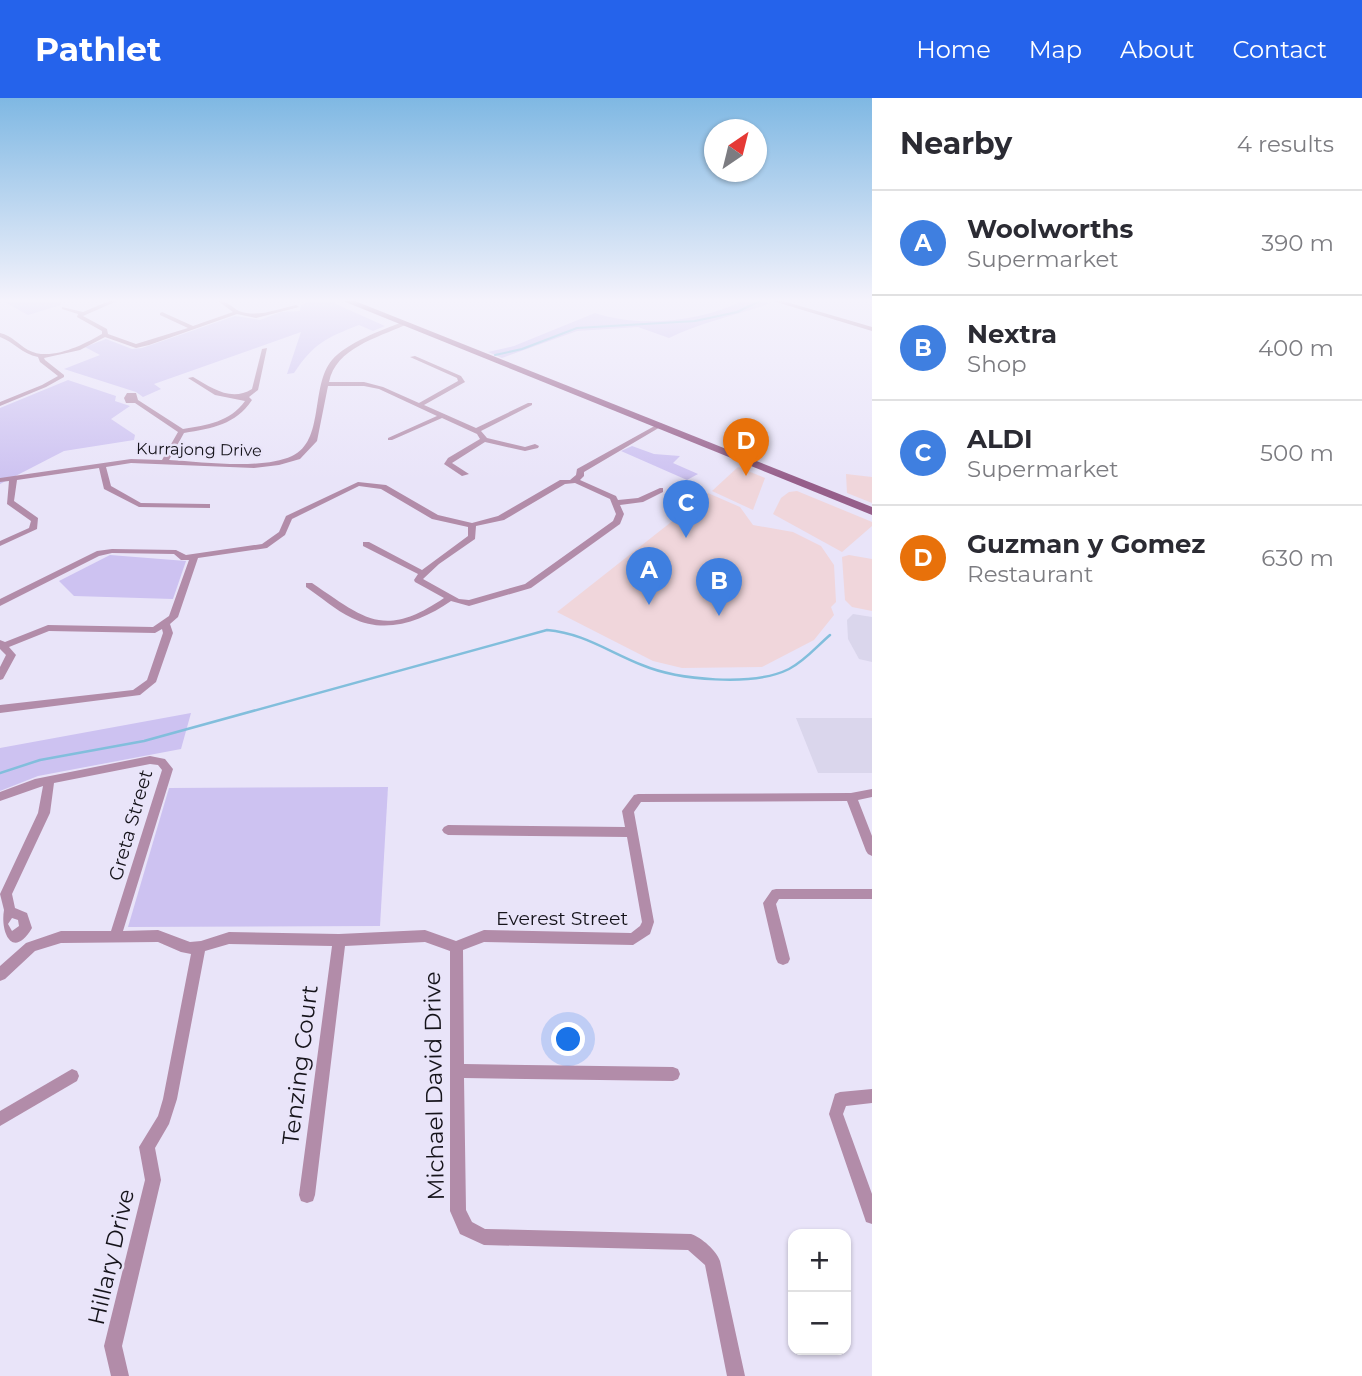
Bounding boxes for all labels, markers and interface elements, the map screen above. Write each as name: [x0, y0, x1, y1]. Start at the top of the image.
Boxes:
text: Pathlet: [35, 29, 161, 69]
text: Home: [916, 35, 991, 64]
text: Map: [1029, 35, 1082, 64]
text: About: [1120, 35, 1194, 64]
text: Contact: [1232, 35, 1327, 64]
north arrow: [704, 119, 767, 182]
text: Nearby: [900, 125, 1012, 162]
text: 4 results: [1237, 130, 1334, 158]
text: Woolworths: [967, 213, 1133, 245]
text: A: [914, 229, 932, 257]
text: 390 m: [1261, 229, 1334, 257]
text: Supermarket: [967, 245, 1119, 273]
text: Nextra: [967, 318, 1057, 350]
text: B: [914, 334, 932, 362]
text: 400 m: [1258, 334, 1334, 362]
text: Shop: [967, 350, 1027, 378]
pin: D: [723, 418, 769, 476]
text: ALDI: [967, 423, 1033, 455]
street label: Kurrajong Drive: [136, 439, 262, 460]
text: C: [915, 439, 931, 467]
text: 500 m: [1260, 439, 1334, 467]
text: Supermarket: [967, 455, 1119, 483]
pin: C: [663, 480, 709, 538]
text: Guzman y Gomez: [967, 528, 1205, 560]
text: D: [914, 544, 933, 572]
text: 630 m: [1261, 544, 1334, 572]
pin: A: [626, 547, 672, 605]
pin: B: [696, 558, 742, 616]
text: Restaurant: [967, 560, 1093, 588]
street label: Greta Street: [104, 767, 157, 883]
street label: Everest Street: [496, 907, 628, 930]
street label: Michael David Drive: [418, 971, 450, 1201]
street label: Tenzing Court: [276, 983, 324, 1147]
your location: [551, 1022, 585, 1056]
street label: Hillary Drive: [82, 1186, 140, 1328]
map controls: [788, 1229, 851, 1355]
button: +: [788, 1229, 851, 1292]
button: −: [788, 1292, 851, 1355]

